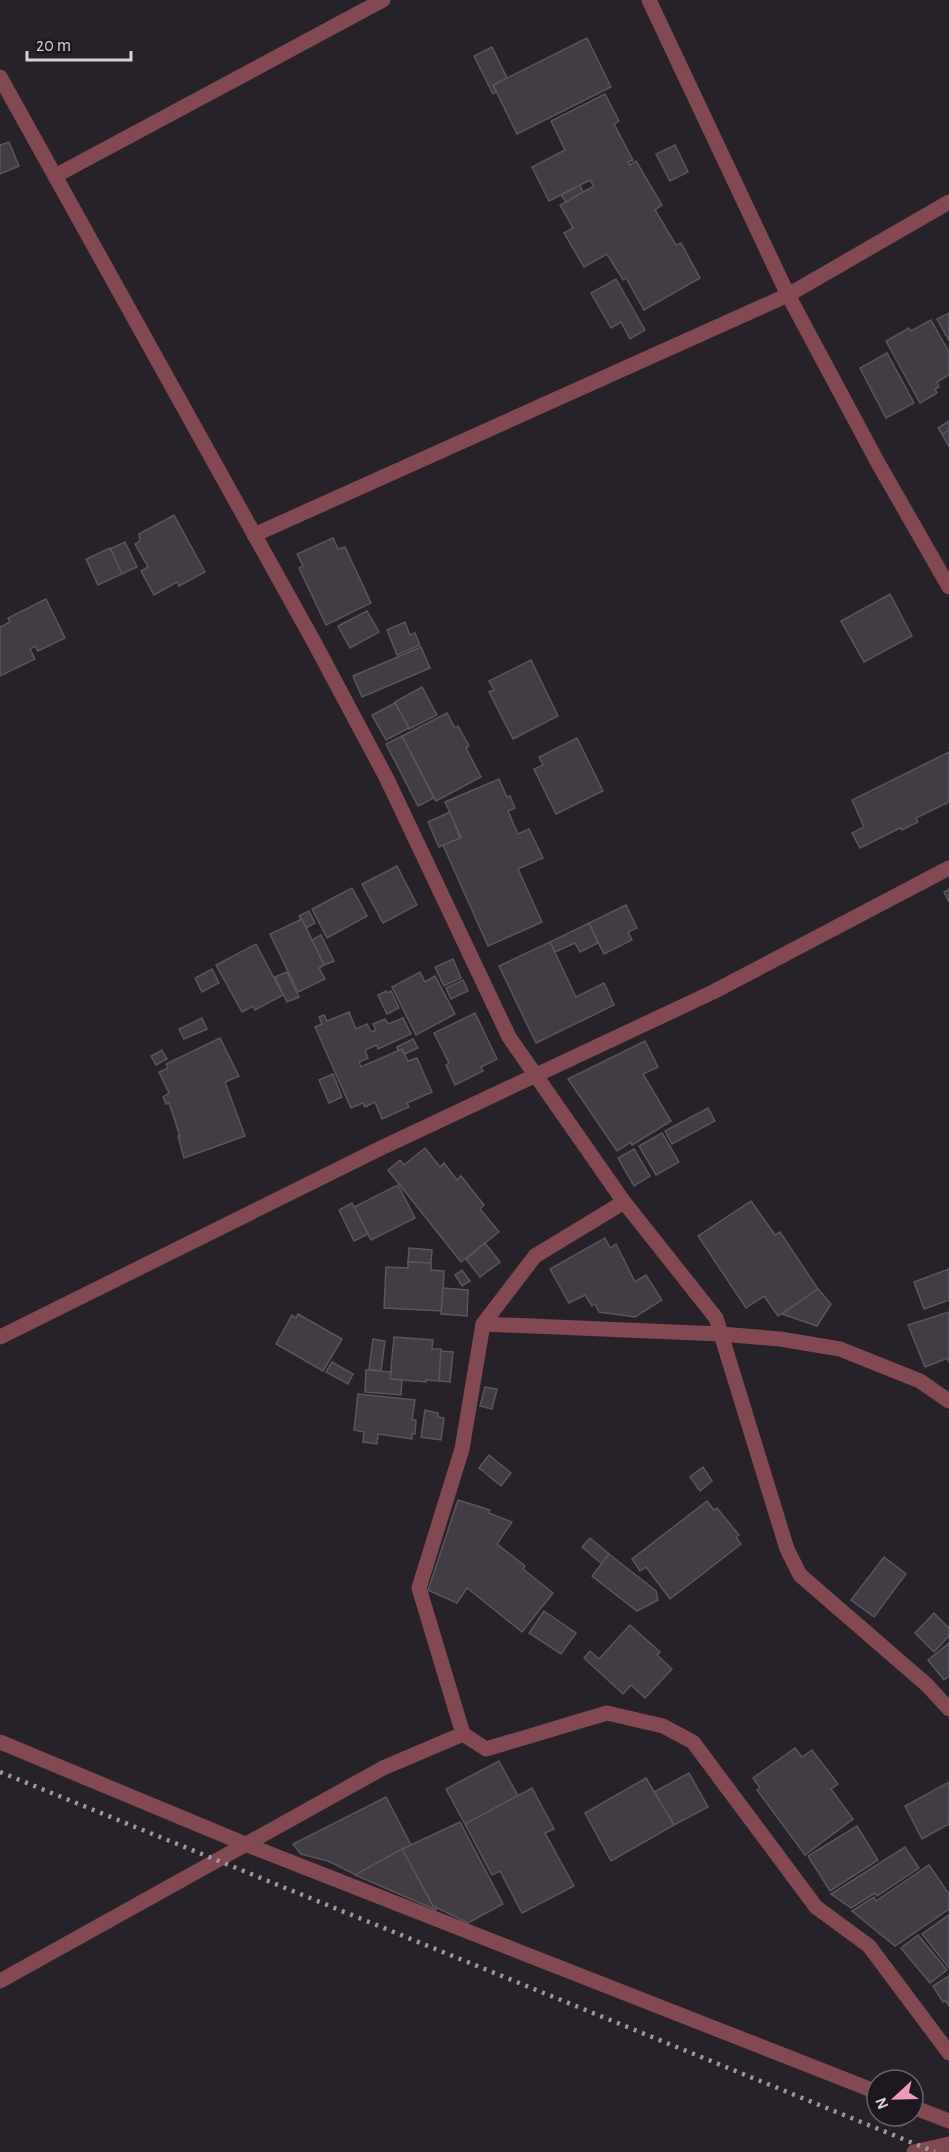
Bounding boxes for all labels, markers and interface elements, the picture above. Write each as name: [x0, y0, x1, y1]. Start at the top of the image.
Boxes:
scale bar: [27, 24, 130, 62]
text: 20 m: [36, 37, 71, 55]
north arrow: [865, 2068, 925, 2128]
text: N: [873, 2095, 892, 2111]

